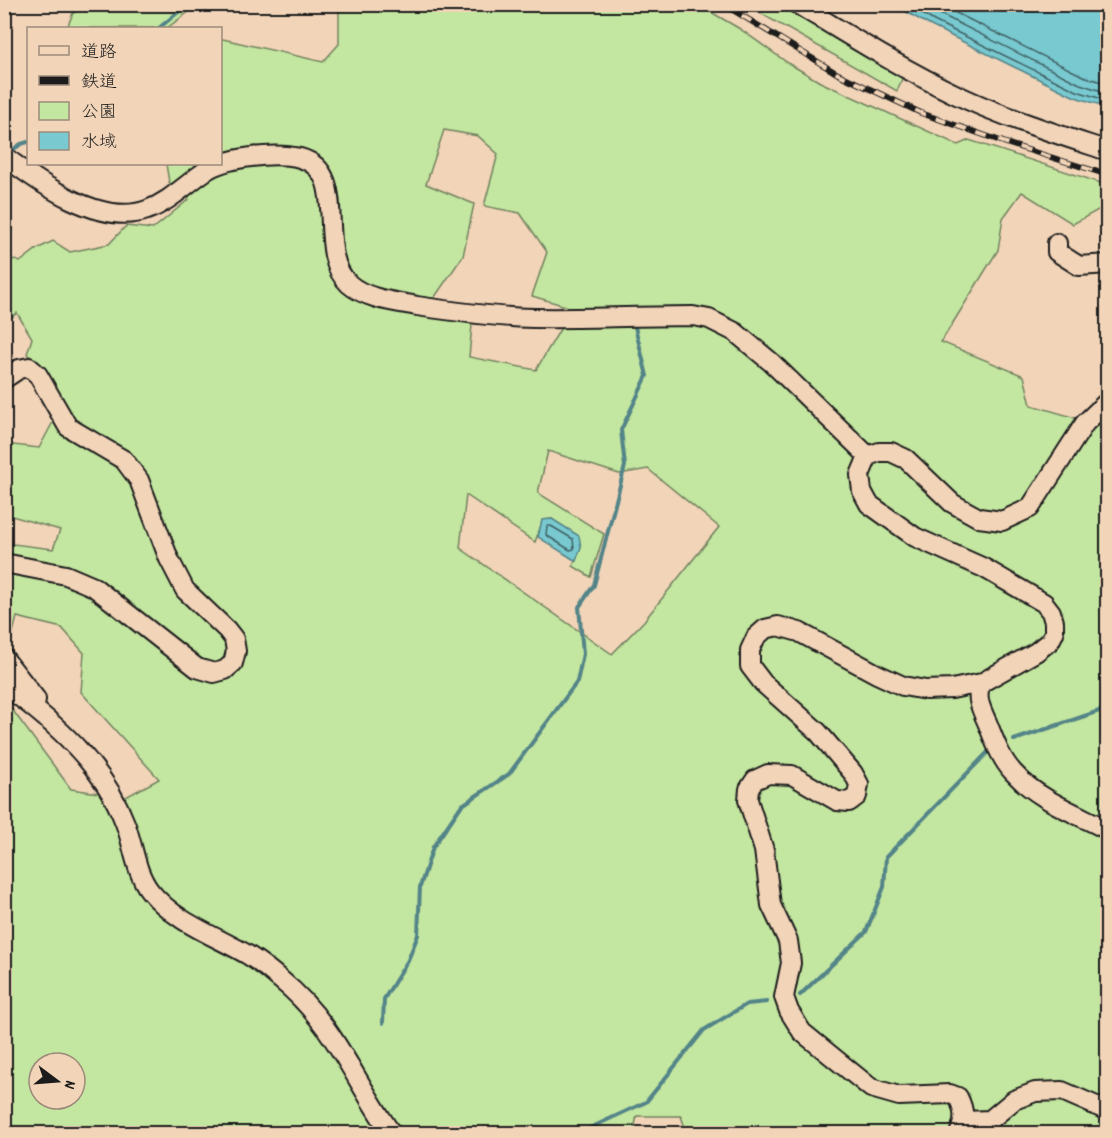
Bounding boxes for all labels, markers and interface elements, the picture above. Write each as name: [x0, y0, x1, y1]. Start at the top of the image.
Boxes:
legend: [27, 27, 222, 165]
text: 道路: [81, 41, 117, 66]
text: 鉄道: [81, 71, 117, 96]
text: 公園: [81, 101, 117, 126]
text: 水域: [81, 131, 117, 156]
north arrow: [27, 1051, 87, 1111]
text: N: [57, 1077, 81, 1092]

